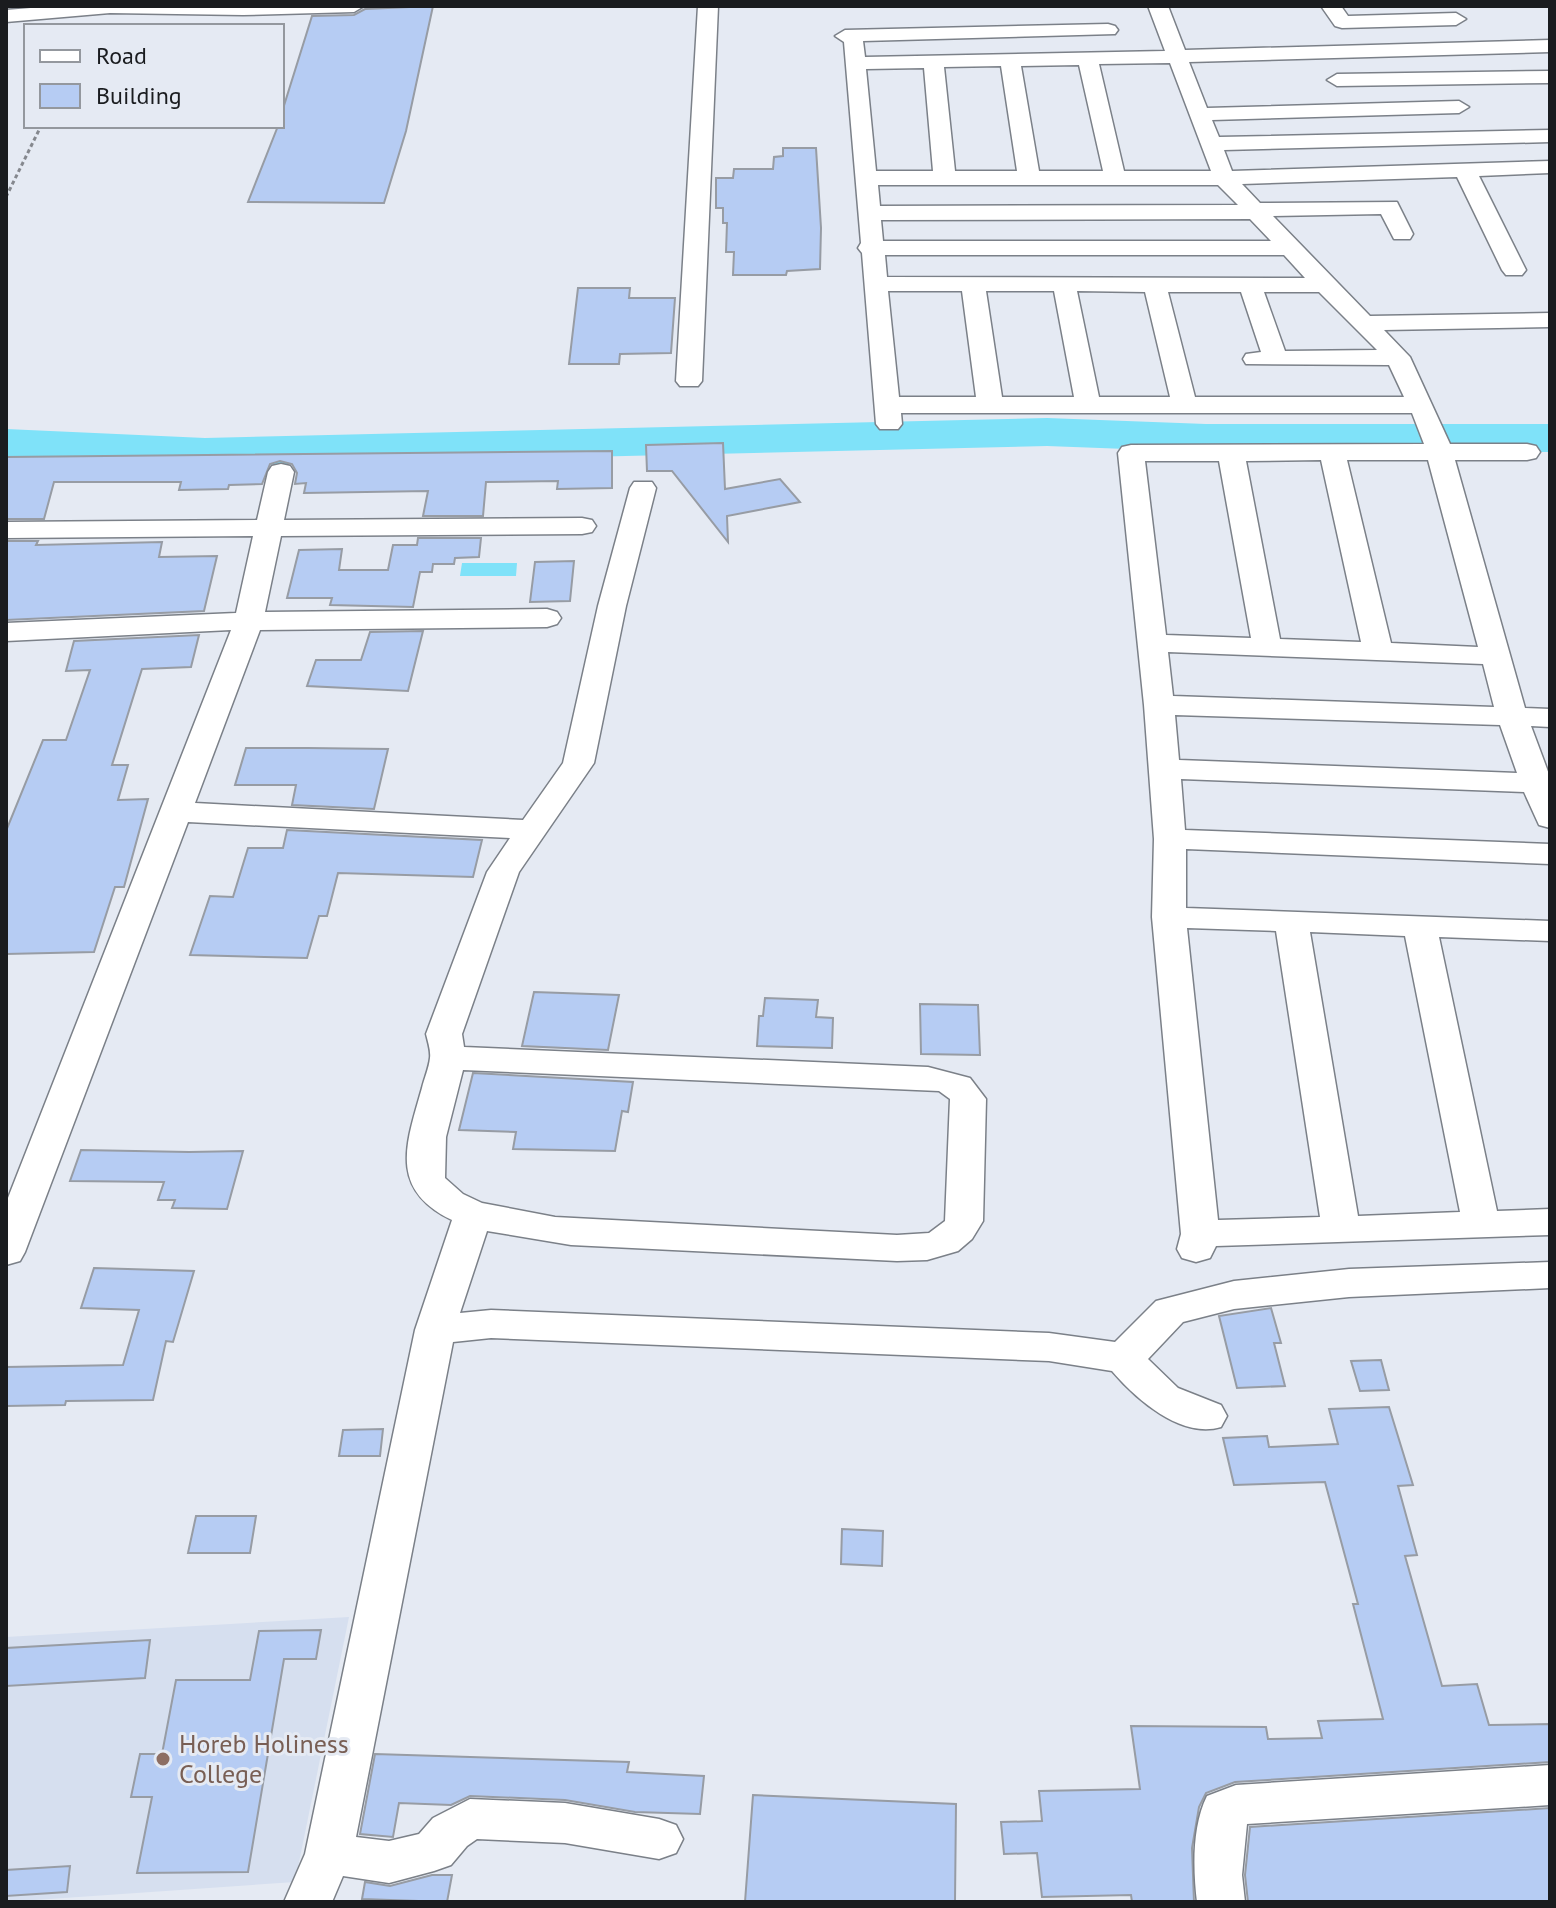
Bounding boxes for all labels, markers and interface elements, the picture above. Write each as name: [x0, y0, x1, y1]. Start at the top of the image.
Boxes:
legend: [24, 24, 284, 128]
text: Road: [96, 40, 147, 71]
text: Building: [96, 80, 182, 111]
place label: Horeb Holiness College: [179, 1727, 349, 1790]
marker: Horeb Holiness College: [154, 1750, 172, 1768]

